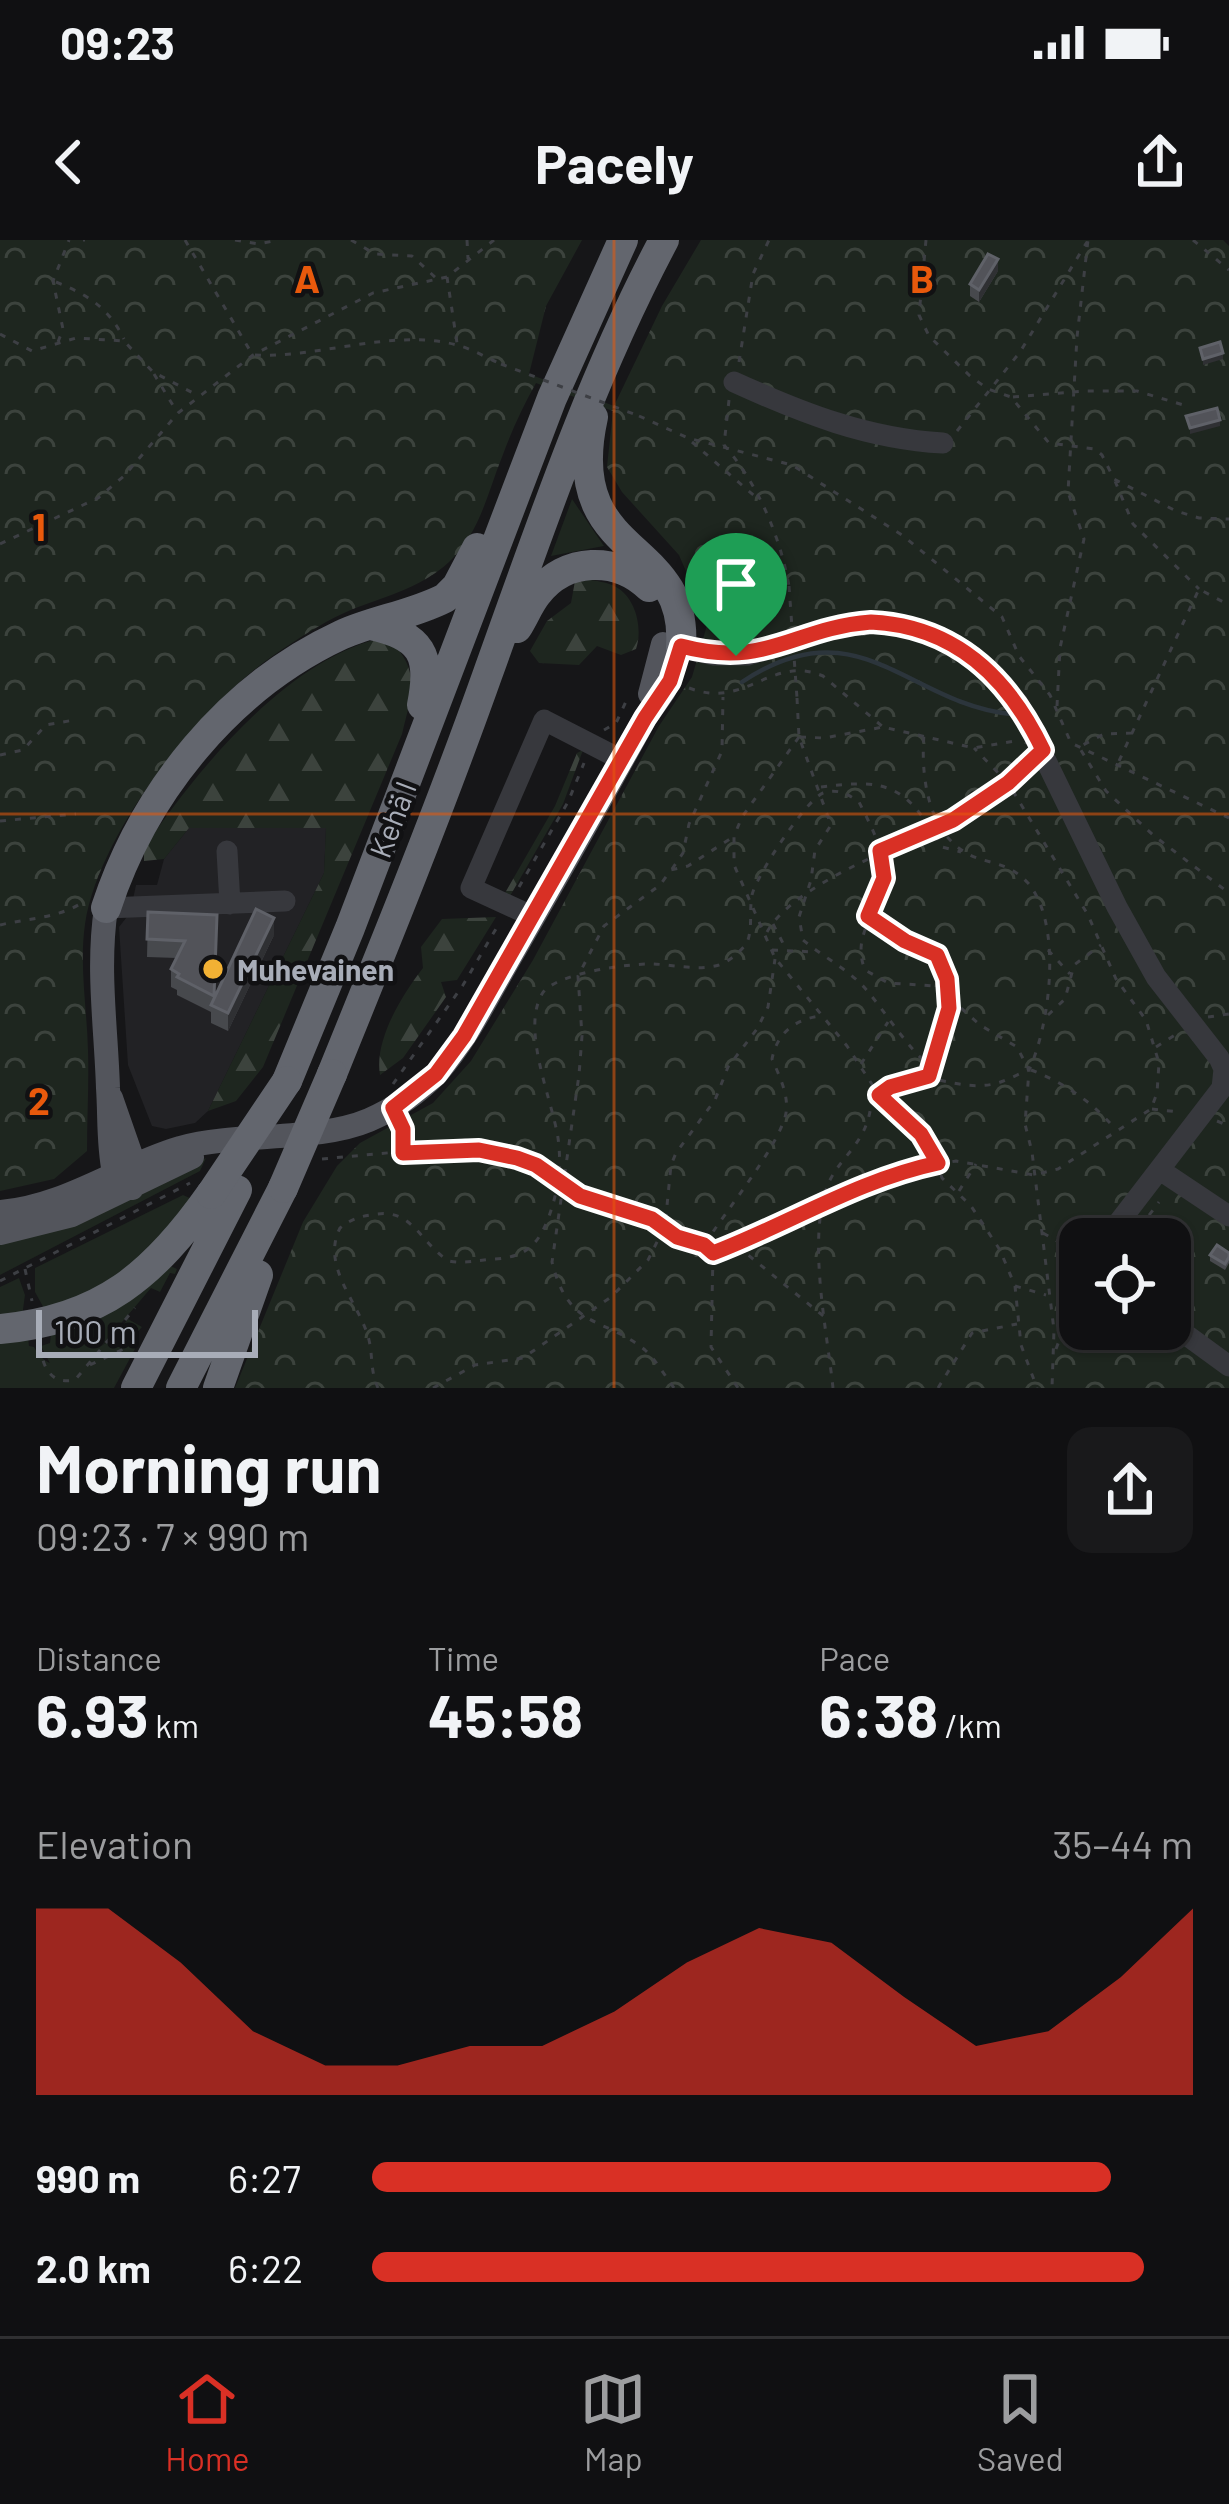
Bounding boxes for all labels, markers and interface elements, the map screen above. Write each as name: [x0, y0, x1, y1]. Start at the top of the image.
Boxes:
text: 09:23: [60, 15, 175, 69]
icon: back: [36, 129, 102, 195]
icon: share: [1127, 129, 1193, 195]
text: Pacely: [535, 130, 694, 195]
text: A: [294, 254, 320, 301]
text: B: [910, 254, 934, 301]
text: 1: [32, 502, 46, 549]
pin: [685, 533, 787, 656]
icon: arrive: [703, 551, 769, 617]
street label: Kehä I: [361, 776, 423, 862]
place label: Muhevainen: [237, 951, 394, 987]
marker: Muhevainen: [200, 956, 226, 982]
text: 2: [28, 1076, 50, 1123]
map controls: [1059, 1218, 1191, 1350]
button: locate: [1059, 1218, 1191, 1350]
scale bar: [36, 1304, 258, 1357]
text: 100 m: [54, 1311, 137, 1351]
text: Morning run: [36, 1427, 382, 1506]
button: share: [1067, 1427, 1193, 1553]
text: 09:23 · 7 × 990 m: [36, 1512, 309, 1559]
text: Distance: [36, 1638, 162, 1678]
text: Time: [428, 1638, 499, 1678]
text: Pace: [819, 1638, 890, 1678]
text: 6.93: [36, 1678, 149, 1750]
text: 45:58: [428, 1678, 583, 1750]
text: 6:38: [819, 1678, 938, 1750]
text: km: [149, 1705, 199, 1745]
text: /km: [938, 1705, 1002, 1745]
text: Elevation: [36, 1820, 193, 1867]
text: 35–44 m: [1052, 1820, 1193, 1867]
text: 990 m: [36, 2154, 140, 2201]
text: 6:27: [228, 2154, 301, 2201]
text: 2.0 km: [36, 2244, 151, 2291]
text: 6:22: [228, 2244, 303, 2291]
tab: Home: [165, 2366, 250, 2478]
tab: Map: [580, 2366, 646, 2478]
tab: Saved: [977, 2366, 1064, 2478]

